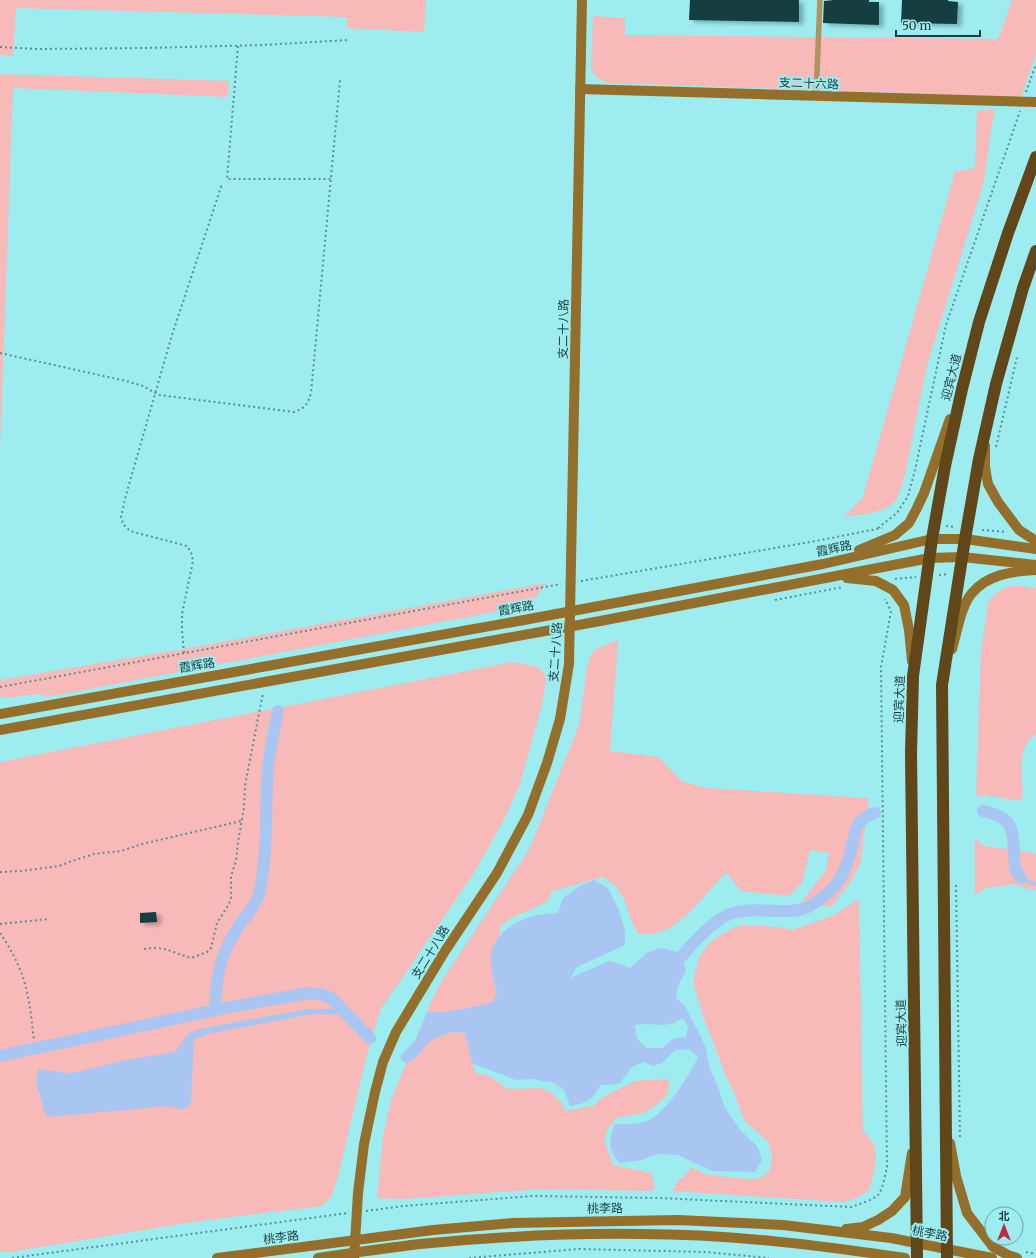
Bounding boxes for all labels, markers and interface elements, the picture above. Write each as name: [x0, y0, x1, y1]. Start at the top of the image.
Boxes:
scale bar: [896, 12, 980, 38]
text: 50 m: [902, 18, 931, 33]
street label: 支二十六路: [779, 74, 839, 92]
street label: 支二十八路: [555, 299, 571, 359]
street label: 迎宾大道: [938, 352, 964, 402]
street label: 霞辉路: [815, 537, 853, 559]
street label: 霞辉路: [497, 597, 535, 619]
street label: 支二十八路: [545, 622, 565, 682]
street label: 霞辉路: [178, 654, 216, 676]
street label: 迎宾大道: [891, 675, 907, 723]
street label: 支二十八路: [408, 923, 452, 981]
street label: 迎宾大道: [893, 999, 909, 1047]
street label: 桃李路: [587, 1200, 623, 1216]
north arrow: [984, 1206, 1024, 1246]
text: 北: [999, 1209, 1010, 1223]
street label: 桃李路: [911, 1222, 949, 1244]
street label: 桃李路: [262, 1227, 300, 1247]

